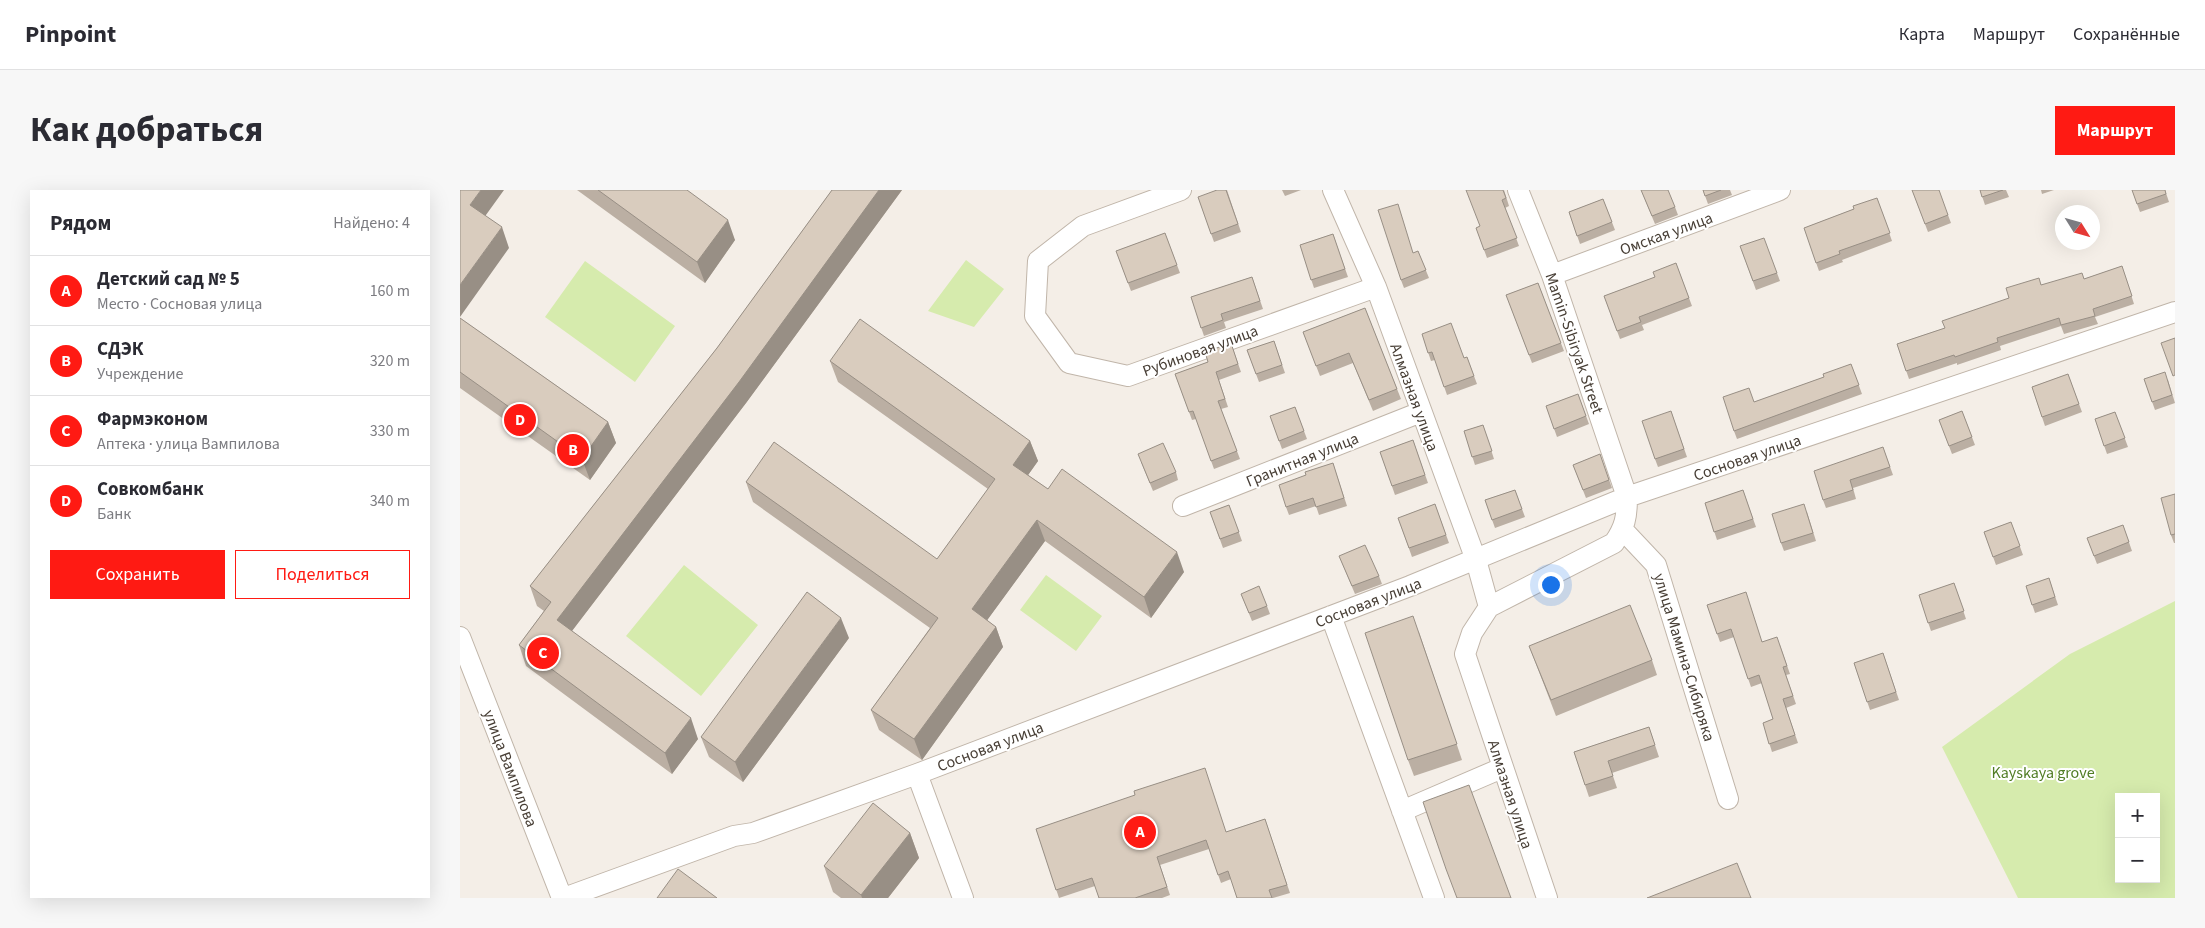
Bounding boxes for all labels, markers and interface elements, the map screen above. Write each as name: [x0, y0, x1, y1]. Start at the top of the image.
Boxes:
text: Pinpoint: [25, 17, 116, 52]
text: Карта: [1899, 22, 1945, 47]
text: Маршрут: [1973, 22, 2045, 47]
text: Сохранённые: [2073, 22, 2180, 47]
text: Как добраться: [30, 105, 263, 155]
button: Маршрут: [2055, 106, 2175, 155]
north arrow: [2055, 205, 2100, 250]
street label: Омская улица: [1617, 207, 1716, 261]
text: Рядом: [50, 208, 111, 238]
text: Найдено: 4: [333, 212, 410, 234]
text: Детский сад № 5: [97, 266, 240, 293]
street label: Mamin-Sibiryak Street: [1540, 270, 1609, 417]
text: A: [61, 280, 71, 302]
text: 160 m: [370, 280, 410, 302]
text: Место · Сосновая улица: [97, 293, 262, 315]
street label: Рубиновая улица: [1139, 320, 1261, 382]
text: СДЭК: [97, 336, 144, 363]
street label: Алмазная улица: [1384, 340, 1444, 454]
text: B: [61, 350, 71, 372]
text: 320 m: [370, 350, 410, 372]
text: Учреждение: [97, 363, 184, 385]
pin: D: [504, 401, 536, 439]
text: Фармэконом: [97, 406, 208, 433]
text: C: [61, 420, 71, 442]
text: 330 m: [370, 420, 410, 442]
street label: Гранитная улица: [1243, 427, 1362, 493]
street label: Сосновая улица: [1691, 429, 1804, 487]
pin: B: [557, 431, 589, 469]
text: Аптека · улица Вампилова: [97, 433, 280, 455]
text: Совкомбанк: [97, 476, 204, 503]
text: D: [61, 490, 71, 512]
text: 340 m: [370, 490, 410, 512]
text: Банк: [97, 503, 131, 525]
button: Сохранить: [50, 550, 225, 599]
button: Поделиться: [235, 550, 410, 599]
street label: улица Мамина-Сибиряка: [1648, 570, 1720, 744]
your location: [1538, 572, 1564, 598]
street label: Сосновая улица: [1312, 573, 1425, 633]
pin: C: [527, 634, 559, 672]
street label: улица Вампилова: [478, 707, 543, 830]
street label: Сосновая улица: [934, 717, 1047, 777]
street label: Алмазная улица: [1482, 737, 1538, 852]
park label: Kayskaya grove: [1991, 762, 2095, 784]
map controls: [2115, 793, 2160, 883]
button: +: [2115, 793, 2160, 838]
pin: A: [1124, 813, 1156, 851]
button: −: [2115, 838, 2160, 883]

